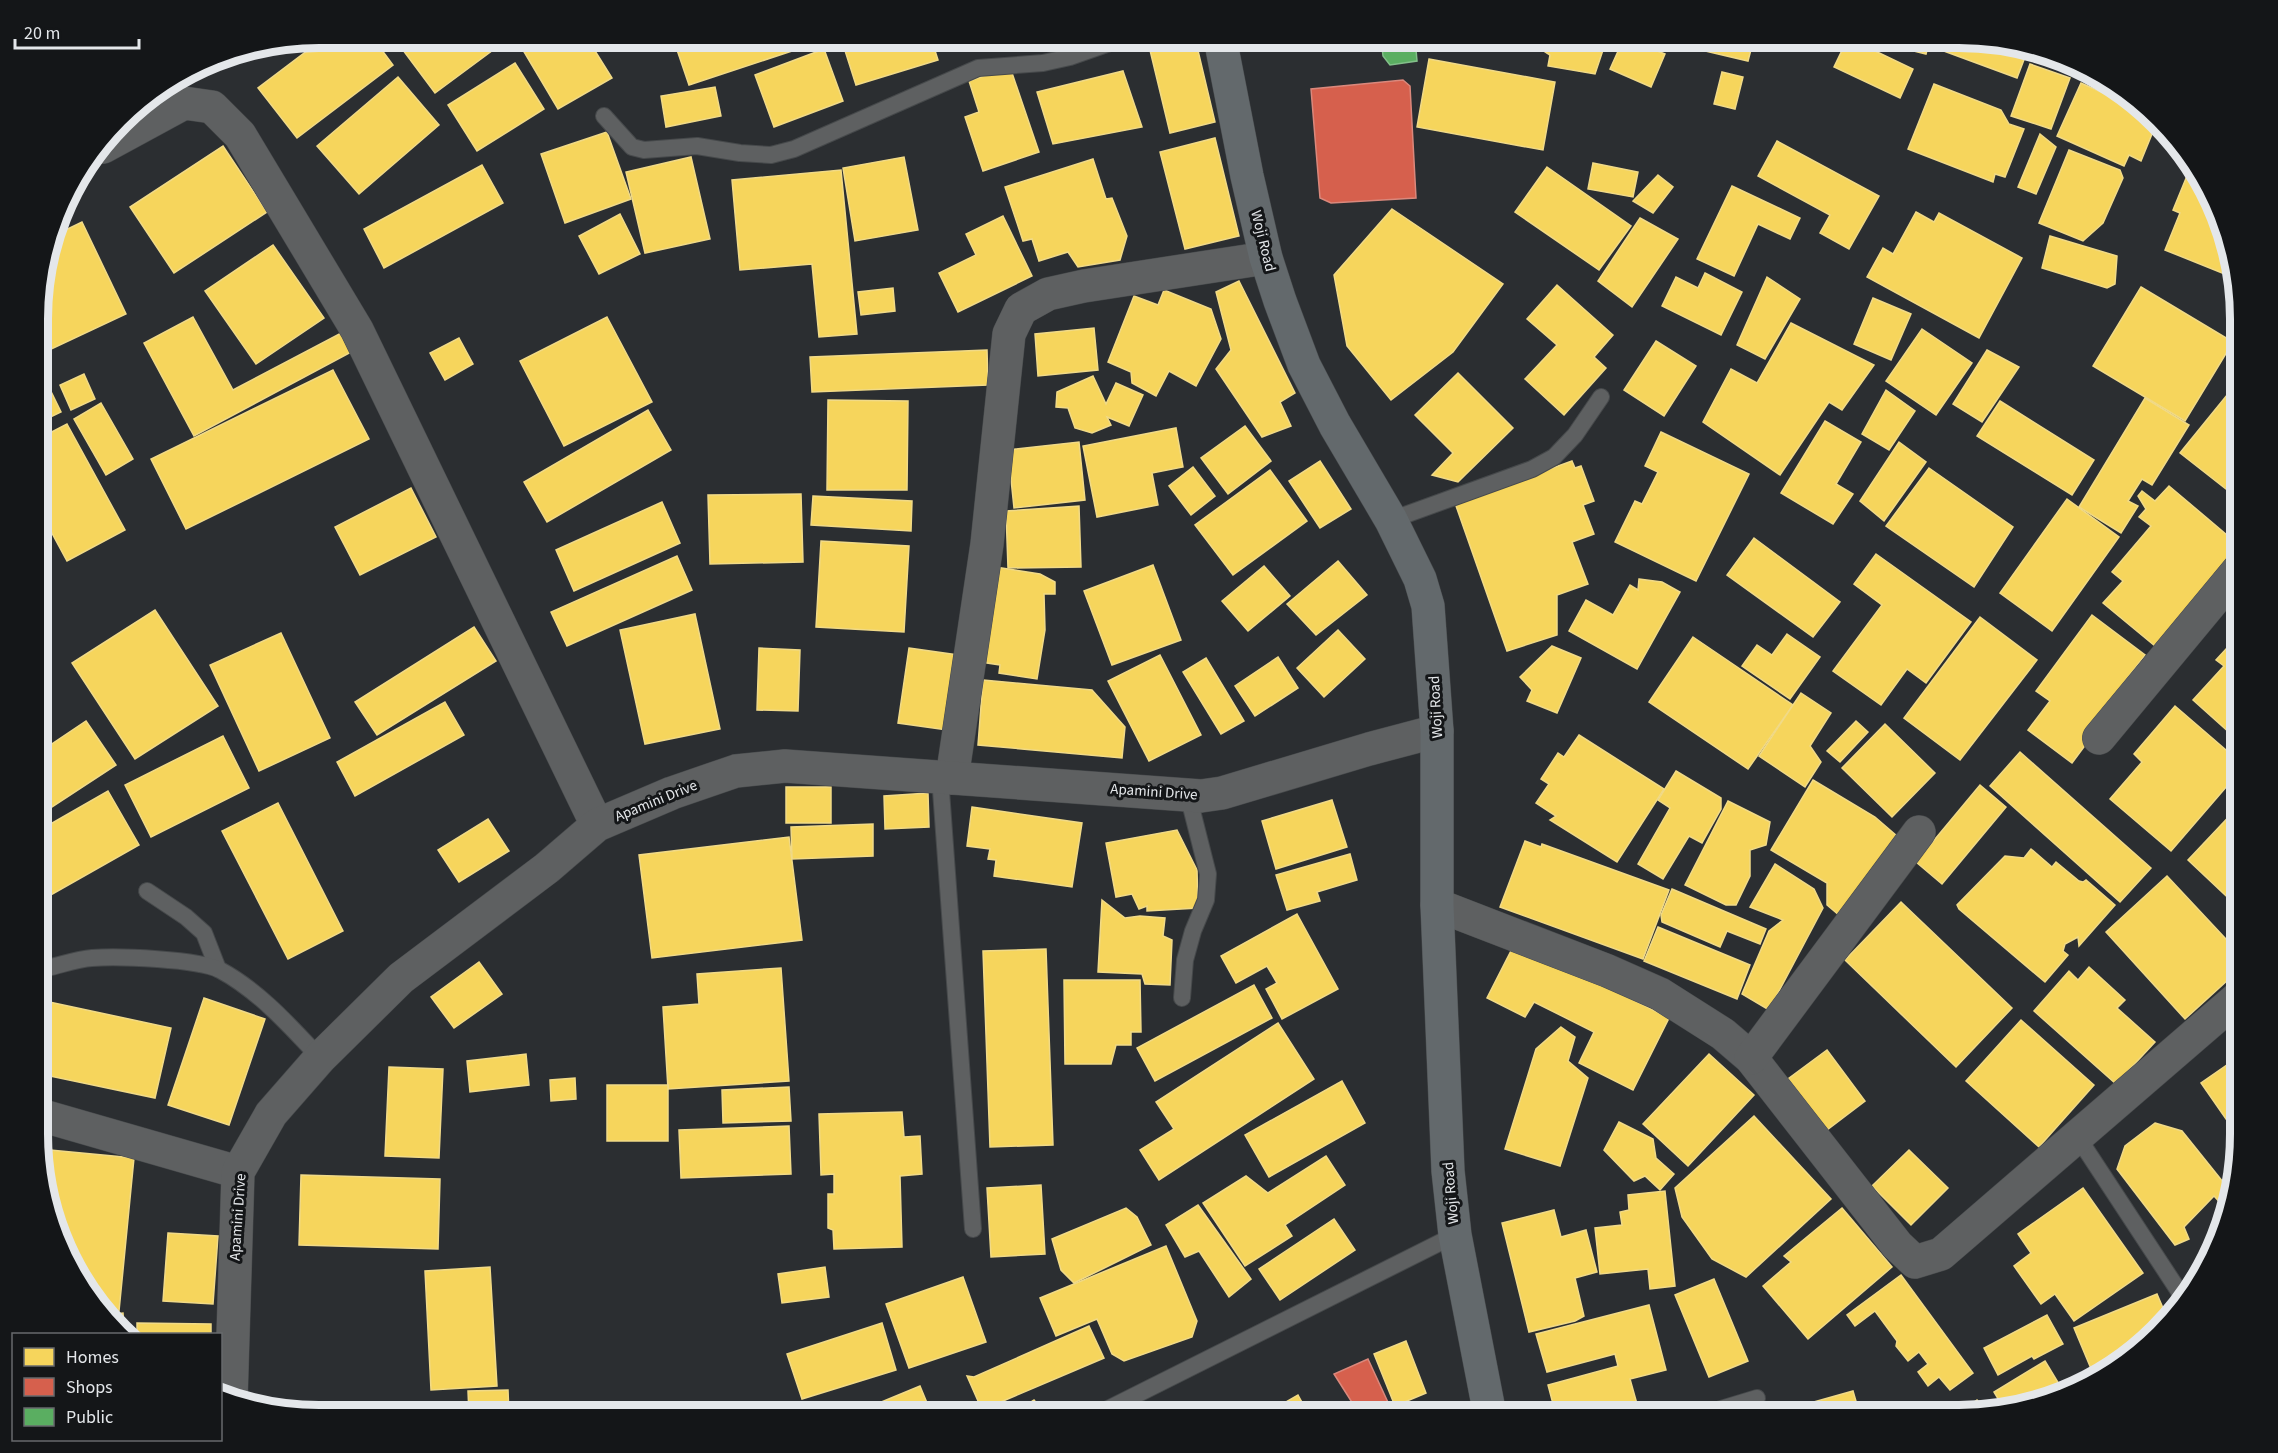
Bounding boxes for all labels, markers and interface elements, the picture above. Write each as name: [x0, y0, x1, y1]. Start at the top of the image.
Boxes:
scale bar: [15, 12, 140, 50]
text: 20 m: [24, 21, 60, 46]
street label: Woji Road: [1245, 208, 1281, 274]
street label: Woji Road: [1424, 675, 1448, 739]
street label: Apamini Drive: [612, 775, 700, 827]
street label: Apamini Drive: [1110, 778, 1198, 806]
street label: Woji Road: [1438, 1161, 1464, 1225]
street label: Apamini Drive: [224, 1173, 252, 1261]
legend: [12, 1333, 222, 1441]
text: Homes: [66, 1345, 119, 1370]
text: Shops: [66, 1375, 113, 1400]
text: Public: [66, 1405, 113, 1430]

